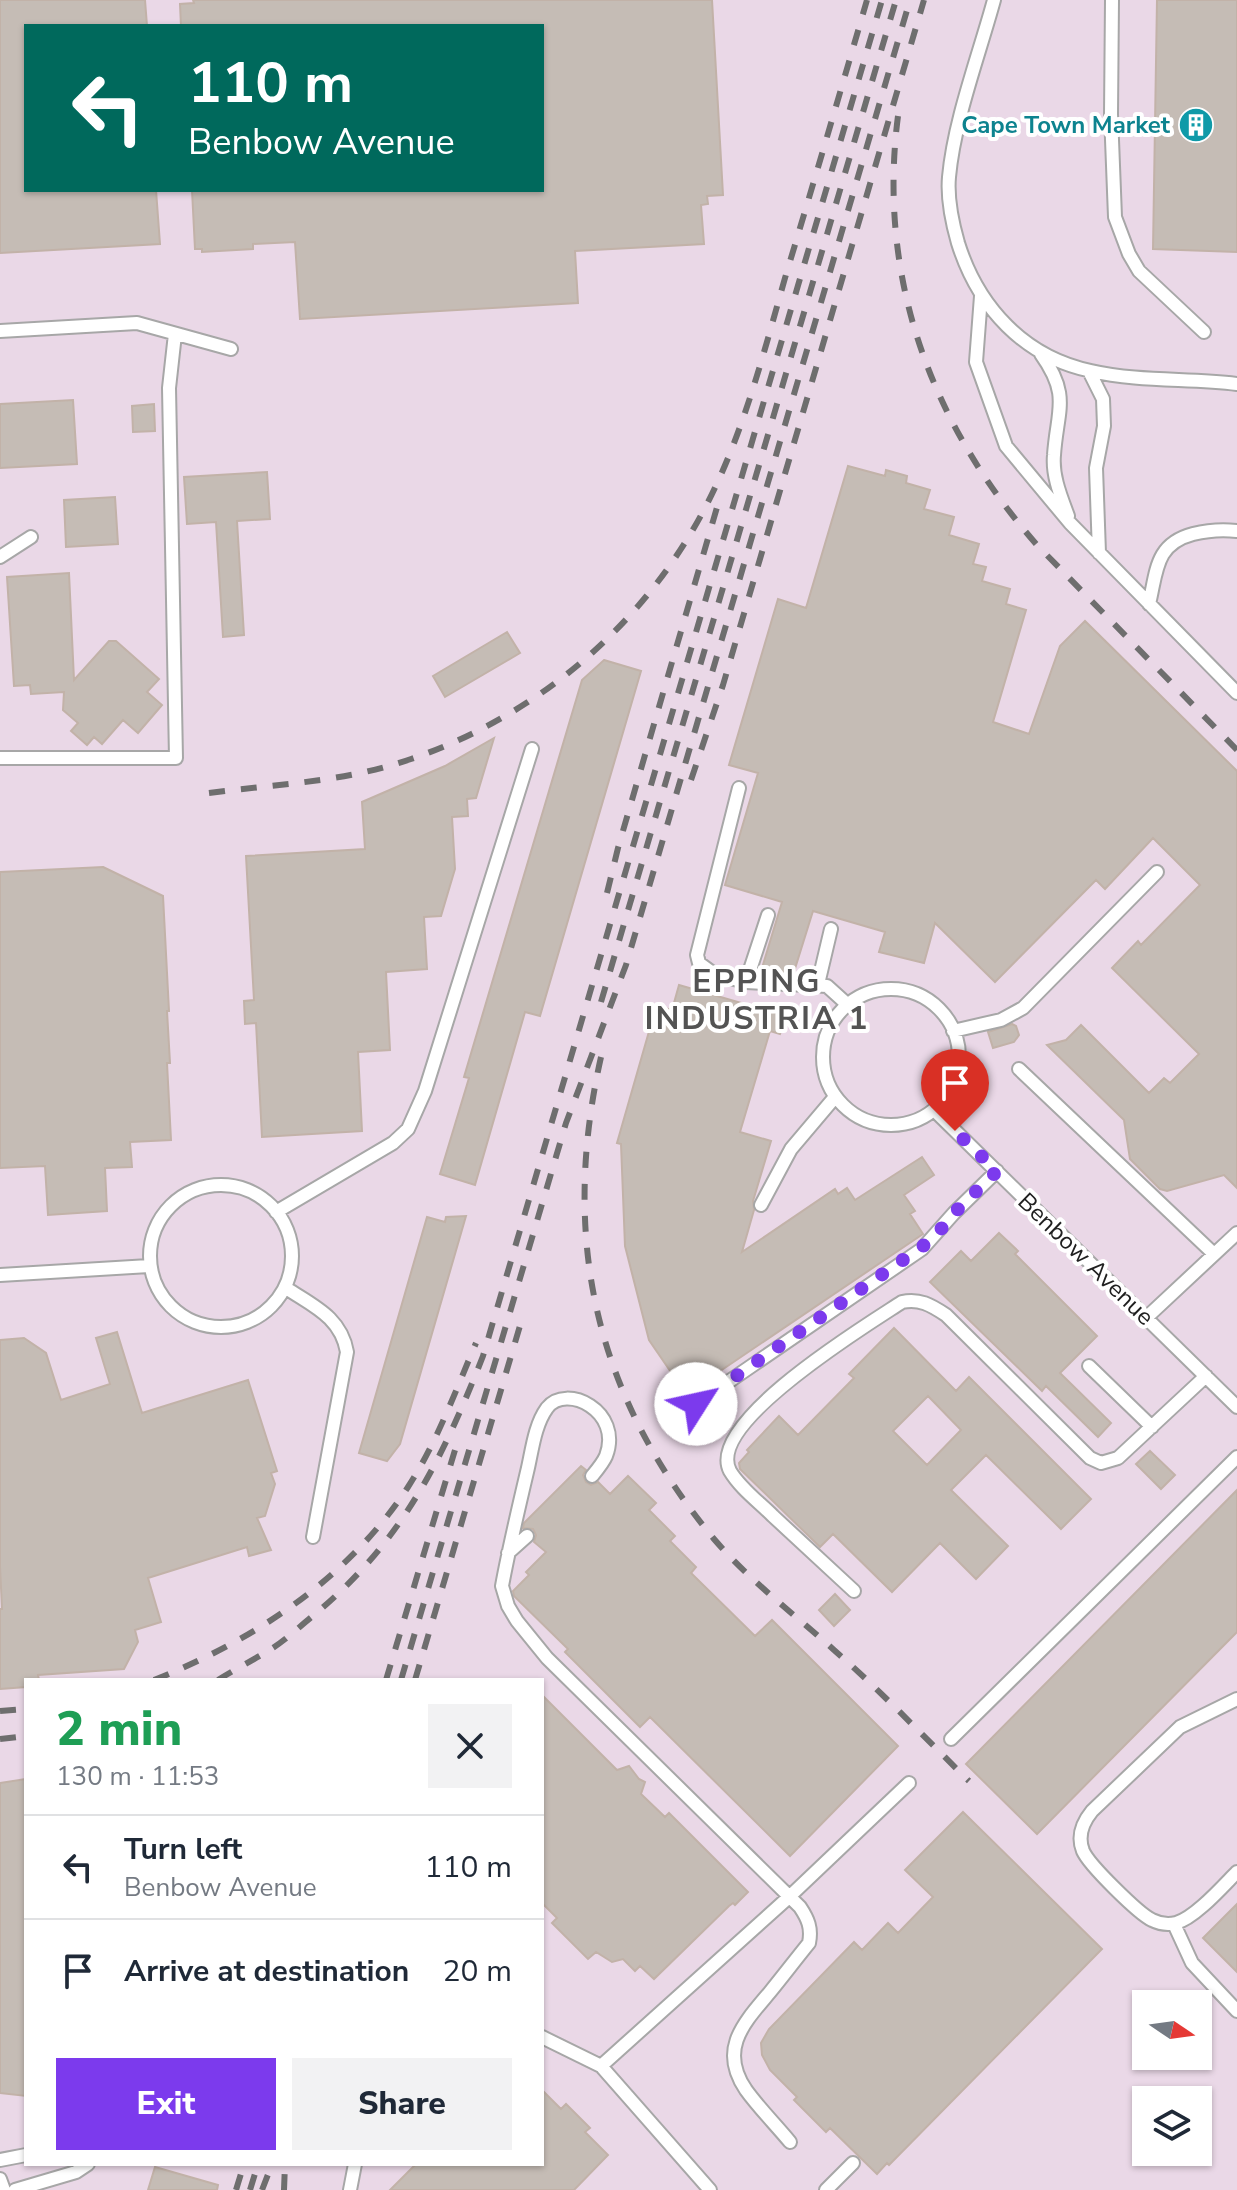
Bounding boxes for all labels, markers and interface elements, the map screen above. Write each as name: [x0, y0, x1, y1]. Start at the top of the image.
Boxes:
text: 110 m: [188, 45, 353, 122]
icon: left: [56, 56, 160, 160]
building icon: Cape Town Market: [1177, 106, 1215, 144]
place label: Cape Town Market: [961, 109, 1171, 141]
text: Benbow Avenue: [188, 118, 455, 167]
district label: EPPING INDUSTRIA 1: [644, 960, 870, 1040]
pin: [921, 1049, 989, 1131]
icon: arrive: [933, 1061, 977, 1105]
street label: Benbow Avenue: [1011, 1186, 1161, 1332]
position arrow: [654, 1362, 738, 1446]
text: 2 min: [56, 1696, 182, 1762]
button: close: [428, 1704, 512, 1788]
text: 130 m · 11:53: [56, 1759, 219, 1794]
text: Turn left: [124, 1829, 242, 1870]
icon: left: [56, 1845, 100, 1889]
text: 110 m: [425, 1847, 512, 1888]
text: Benbow Avenue: [124, 1870, 317, 1905]
icon: arrive: [56, 1949, 100, 1993]
text: Arrive at destination: [124, 1951, 409, 1992]
text: 20 m: [443, 1951, 512, 1992]
north arrow: [1132, 1990, 1212, 2070]
map controls: [1132, 1990, 1212, 2166]
button: Exit: [56, 2058, 276, 2150]
button: Share: [292, 2058, 512, 2150]
button: layers: [1132, 2086, 1212, 2166]

